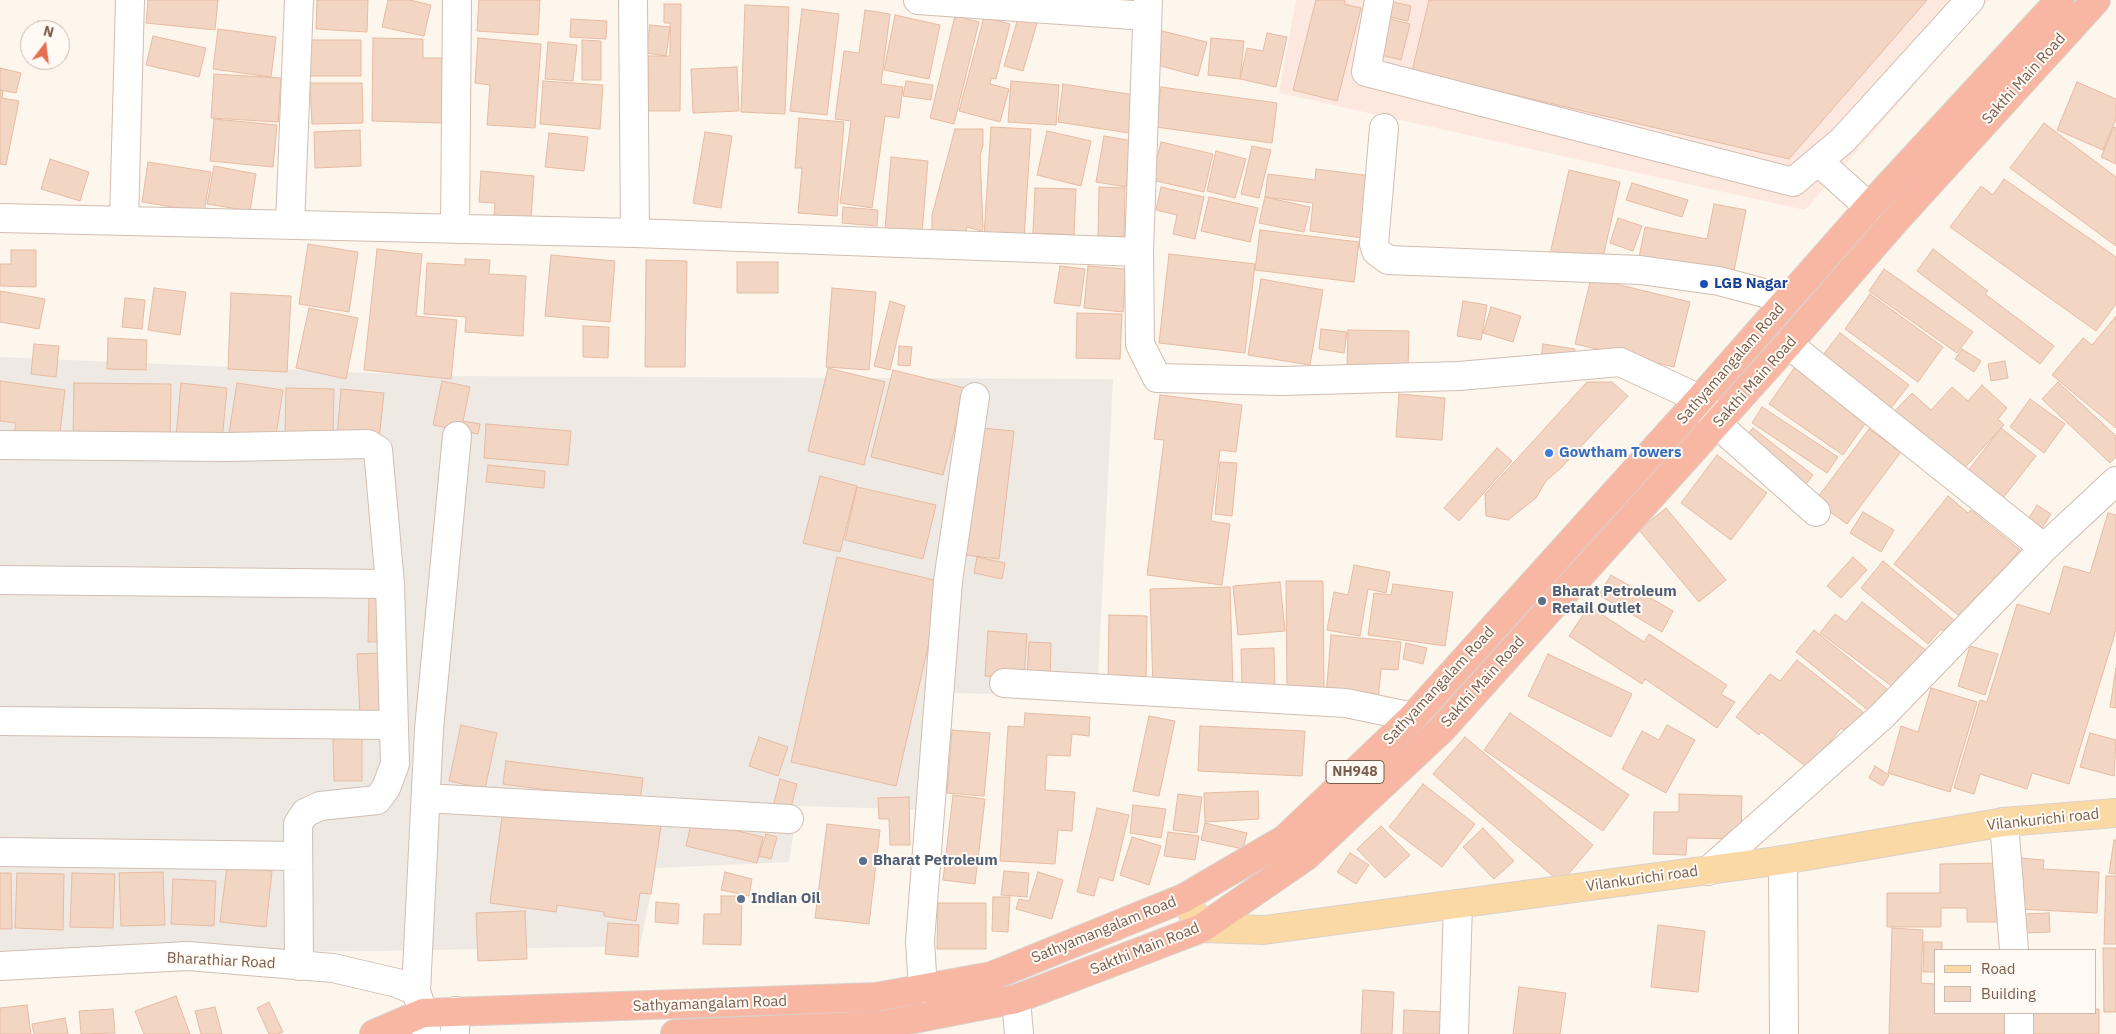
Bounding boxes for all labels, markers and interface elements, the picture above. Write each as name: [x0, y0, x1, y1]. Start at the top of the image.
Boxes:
north arrow: [20, 20, 70, 70]
text: N: [41, 21, 56, 41]
street label: Sakthi Main Road: [1978, 30, 2070, 128]
place label: LGB Nagar: [1714, 275, 1788, 293]
marker: LGB Nagar: [1698, 278, 1710, 290]
street label: Sathyamangalam Road: [1674, 300, 1788, 428]
street label: Sakthi Main Road: [1709, 333, 1801, 431]
place label: Gowtham Towers: [1559, 444, 1681, 462]
marker: Gowtham Towers: [1543, 447, 1555, 459]
place label: Bharat Petroleum Retail Outlet: [1552, 583, 1677, 618]
marker: Bharat Petroleum Retail Outlet: [1536, 595, 1548, 607]
street label: Sathyamangalam Road: [1380, 623, 1498, 749]
street label: Sakthi Main Road: [1437, 633, 1529, 731]
road number: NH948: [1326, 760, 1384, 784]
street label: Vilankurichi road: [1986, 805, 2100, 835]
place label: Bharat Petroleum: [873, 852, 998, 870]
marker: Bharat Petroleum: [857, 855, 869, 867]
street label: Vilankurichi road: [1585, 862, 1699, 896]
place label: Indian Oil: [751, 890, 820, 908]
marker: Indian Oil: [735, 893, 747, 905]
street label: Sathyamangalam Road: [1029, 893, 1179, 967]
street label: Sakthi Main Road: [1088, 919, 1202, 979]
street label: Bharathiar Road: [166, 949, 276, 973]
legend: [1934, 949, 2096, 1014]
text: Road: [1981, 959, 2016, 978]
text: Building: [1981, 984, 2036, 1003]
street label: Sathyamangalam Road: [633, 992, 787, 1016]

